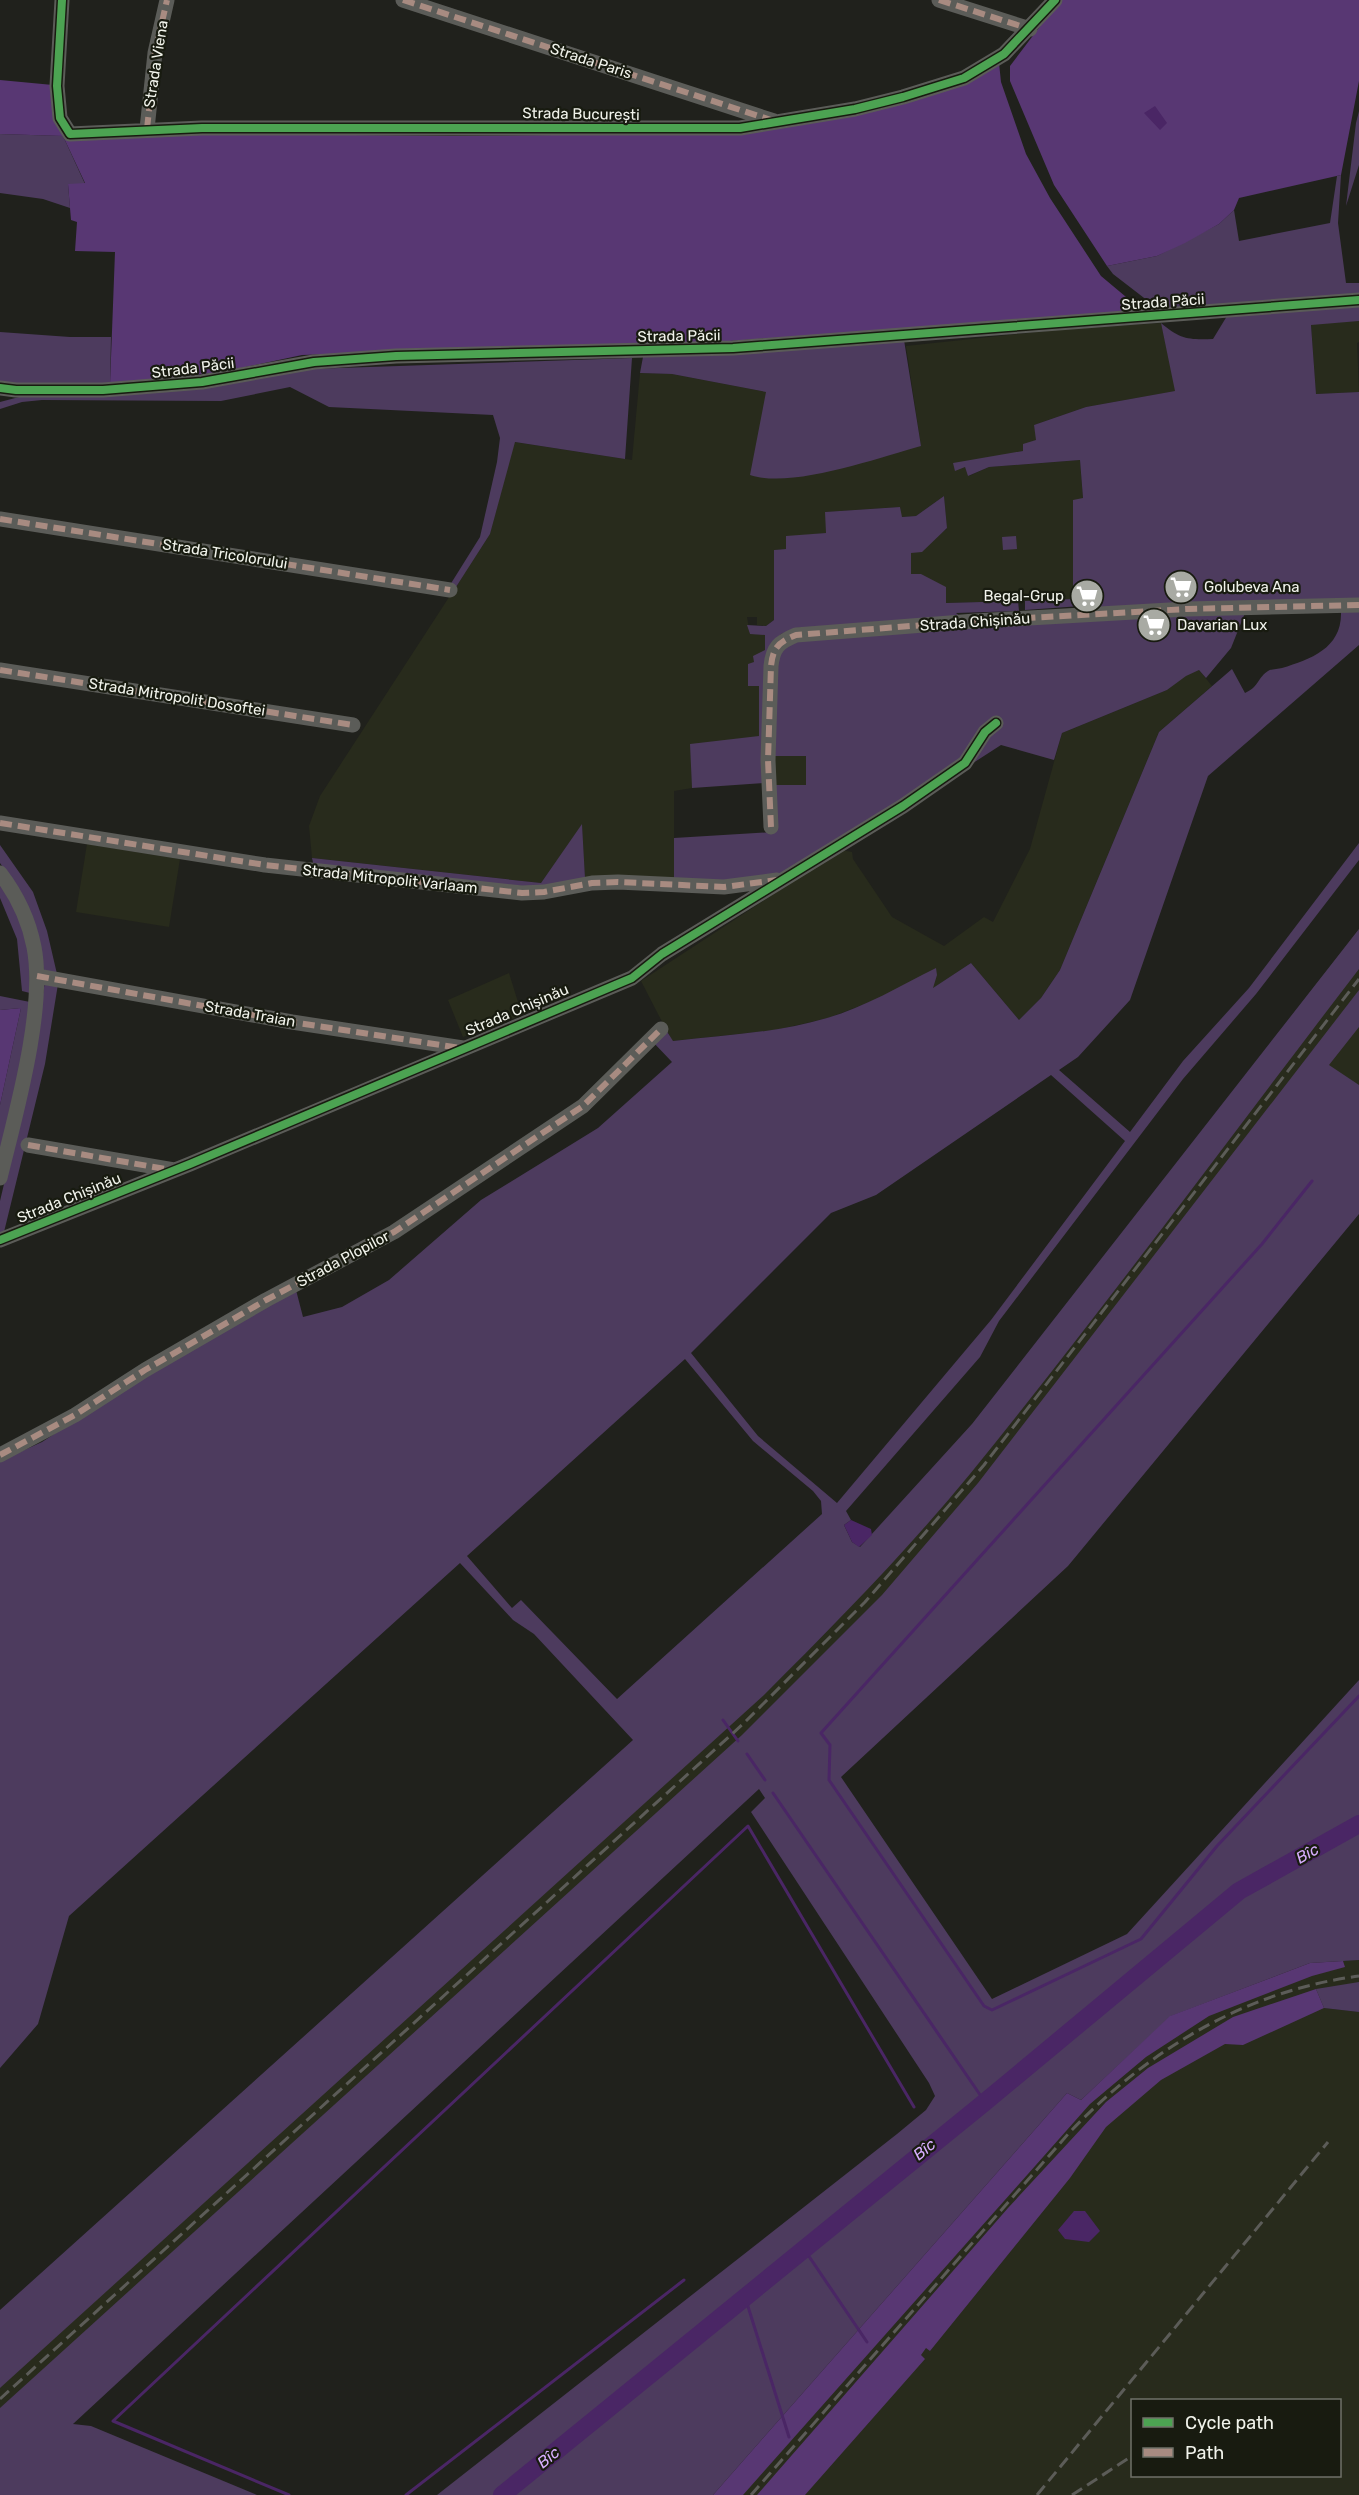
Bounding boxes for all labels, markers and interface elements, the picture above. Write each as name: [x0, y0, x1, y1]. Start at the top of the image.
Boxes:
street label: Strada Viena: [140, 19, 172, 109]
street label: Strada Paris: [548, 39, 634, 83]
street label: Strada București: [522, 104, 640, 124]
street label: Strada Păcii: [1121, 290, 1205, 314]
street label: Strada Păcii: [637, 326, 721, 346]
street label: Strada Păcii: [151, 354, 235, 382]
street label: Strada Tricolorului: [161, 535, 289, 573]
supermarket icon: Golubeva Ana: [1163, 569, 1199, 605]
supermarket icon: Begal-Grup: [1069, 578, 1105, 614]
place label: Golubeva Ana: [1204, 578, 1300, 596]
place label: Begal-Grup: [984, 587, 1064, 605]
supermarket icon: Davarian Lux: [1136, 607, 1172, 643]
street label: Strada Chișinău: [919, 609, 1031, 635]
place label: Davarian Lux: [1177, 616, 1267, 634]
street label: Strada Mitropolit Dosoftei: [87, 674, 267, 720]
street label: Strada Mitropolit Varlaam: [302, 861, 478, 897]
street label: Strada Chișinău: [463, 980, 571, 1040]
street label: Strada Traian: [203, 997, 297, 1031]
street label: Strada Chișinău: [14, 1169, 124, 1227]
street label: Strada Plopilor: [294, 1227, 393, 1291]
water label: Bîc: [1292, 1839, 1322, 1867]
water label: Bîc: [909, 2135, 940, 2164]
legend: [1131, 2399, 1341, 2477]
text: Cycle path: [1185, 2412, 1274, 2434]
text: Path: [1185, 2442, 1224, 2464]
water label: Bîc: [533, 2443, 564, 2472]

